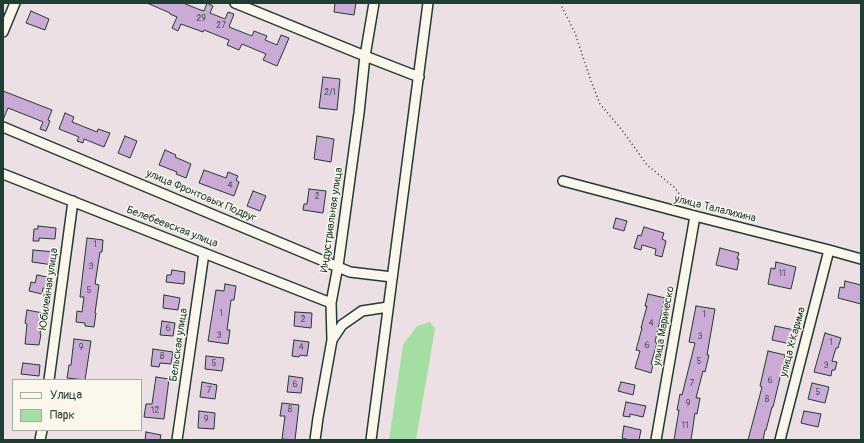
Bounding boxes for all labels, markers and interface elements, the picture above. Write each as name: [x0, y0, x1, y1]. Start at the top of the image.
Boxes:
house number: 29: [196, 14, 206, 24]
house number: 27: [216, 21, 226, 31]
house number: 2/1: [324, 88, 336, 98]
street label: улица Фронтовых Подруг: [144, 167, 258, 225]
street label: Индустриальная улица: [318, 167, 346, 273]
house number: 4: [227, 181, 233, 191]
house number: 2: [314, 192, 320, 202]
street label: улица Талалихина: [673, 192, 757, 226]
street label: Белебеевская улица: [124, 203, 220, 251]
house number: 1: [93, 240, 97, 250]
street label: Юбилейная улица: [37, 247, 61, 331]
house number: 3: [88, 262, 94, 272]
house number: 11: [778, 269, 786, 279]
street label: улица Маринеско: [650, 285, 678, 367]
house number: 5: [87, 286, 91, 296]
street label: улица Х.Карима: [777, 306, 809, 378]
street label: Бельская улица: [167, 307, 191, 383]
house number: 1: [219, 309, 223, 319]
house number: 1: [702, 310, 706, 320]
house number: 2: [300, 315, 306, 325]
house number: 4: [648, 319, 654, 329]
house number: 6: [165, 324, 171, 334]
house number: 3: [216, 331, 222, 341]
house number: 3: [697, 332, 703, 342]
house number: 1: [829, 338, 833, 348]
house number: 6: [644, 341, 650, 351]
house number: 9: [79, 343, 83, 353]
house number: 4: [298, 343, 304, 353]
house number: 8: [160, 352, 164, 362]
house number: 5: [697, 357, 701, 367]
house number: 5: [212, 359, 216, 369]
house number: 3: [823, 361, 829, 371]
house number: 6: [767, 376, 773, 386]
legend: [12, 379, 142, 431]
house number: 7: [690, 379, 694, 389]
house number: 6: [292, 380, 298, 390]
house number: 7: [207, 386, 211, 396]
text: Улица: [50, 388, 82, 403]
house number: 5: [816, 388, 820, 398]
house number: 8: [765, 395, 769, 405]
house number: 9: [686, 399, 690, 409]
house number: 8: [288, 405, 292, 415]
house number: 12: [151, 406, 159, 416]
text: Парк: [50, 408, 75, 423]
house number: 9: [204, 415, 208, 425]
house number: 11: [681, 421, 689, 431]

